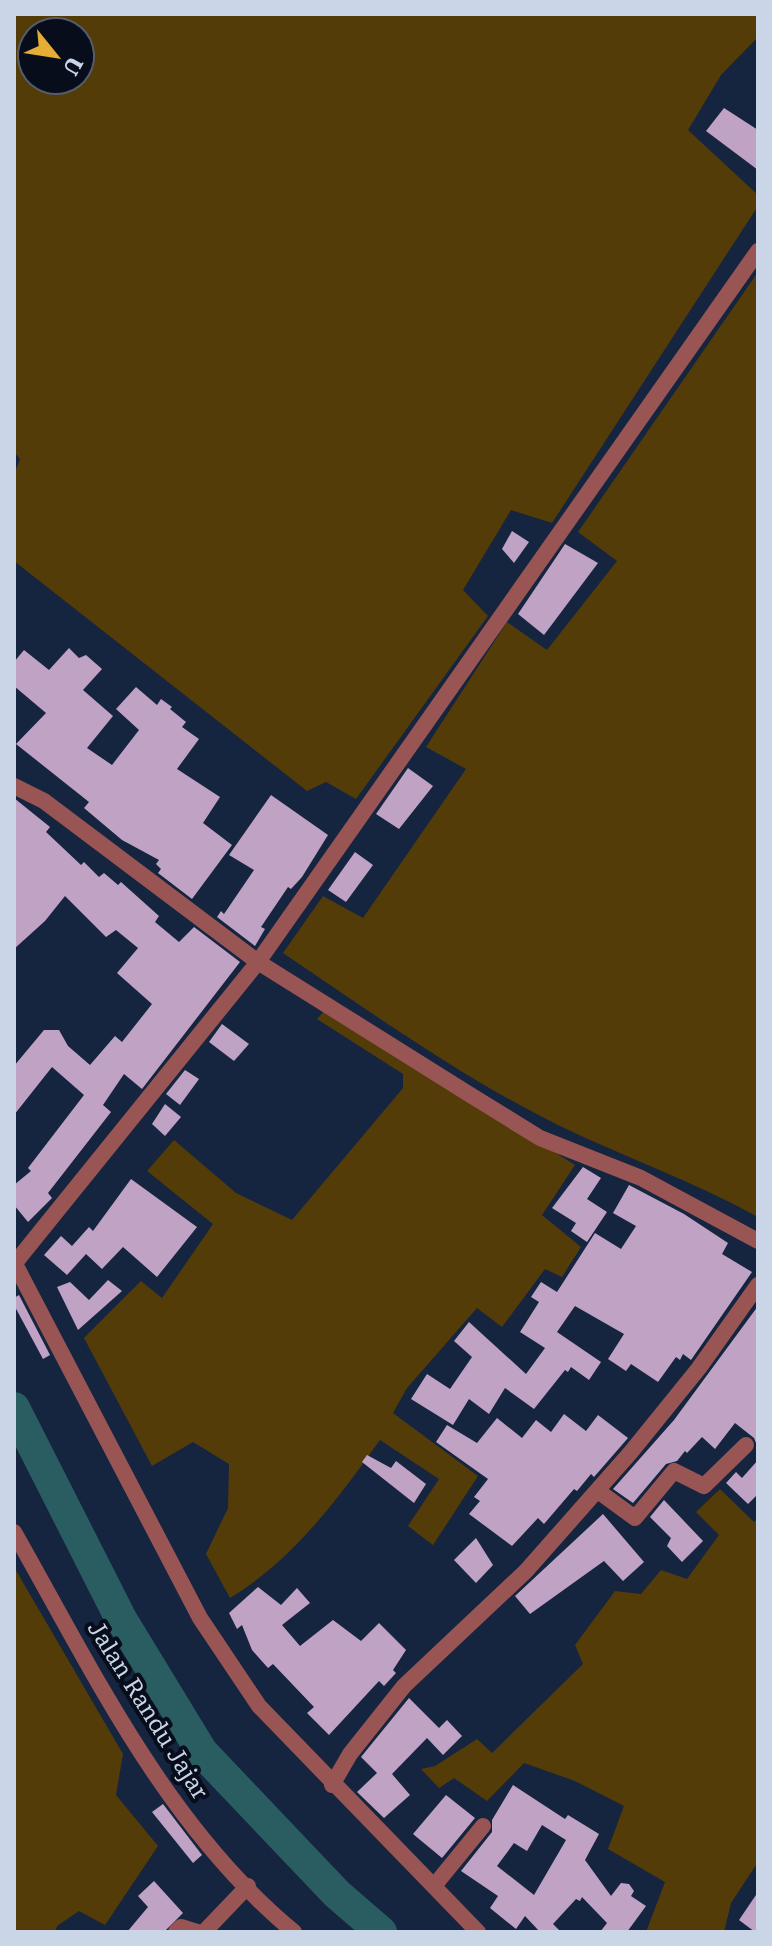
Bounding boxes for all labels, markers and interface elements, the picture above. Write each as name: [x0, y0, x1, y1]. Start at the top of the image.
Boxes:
north arrow: [16, 16, 96, 96]
text: U: [58, 52, 88, 79]
street label: Jalan Randu Jajar: [82, 1616, 214, 1805]

